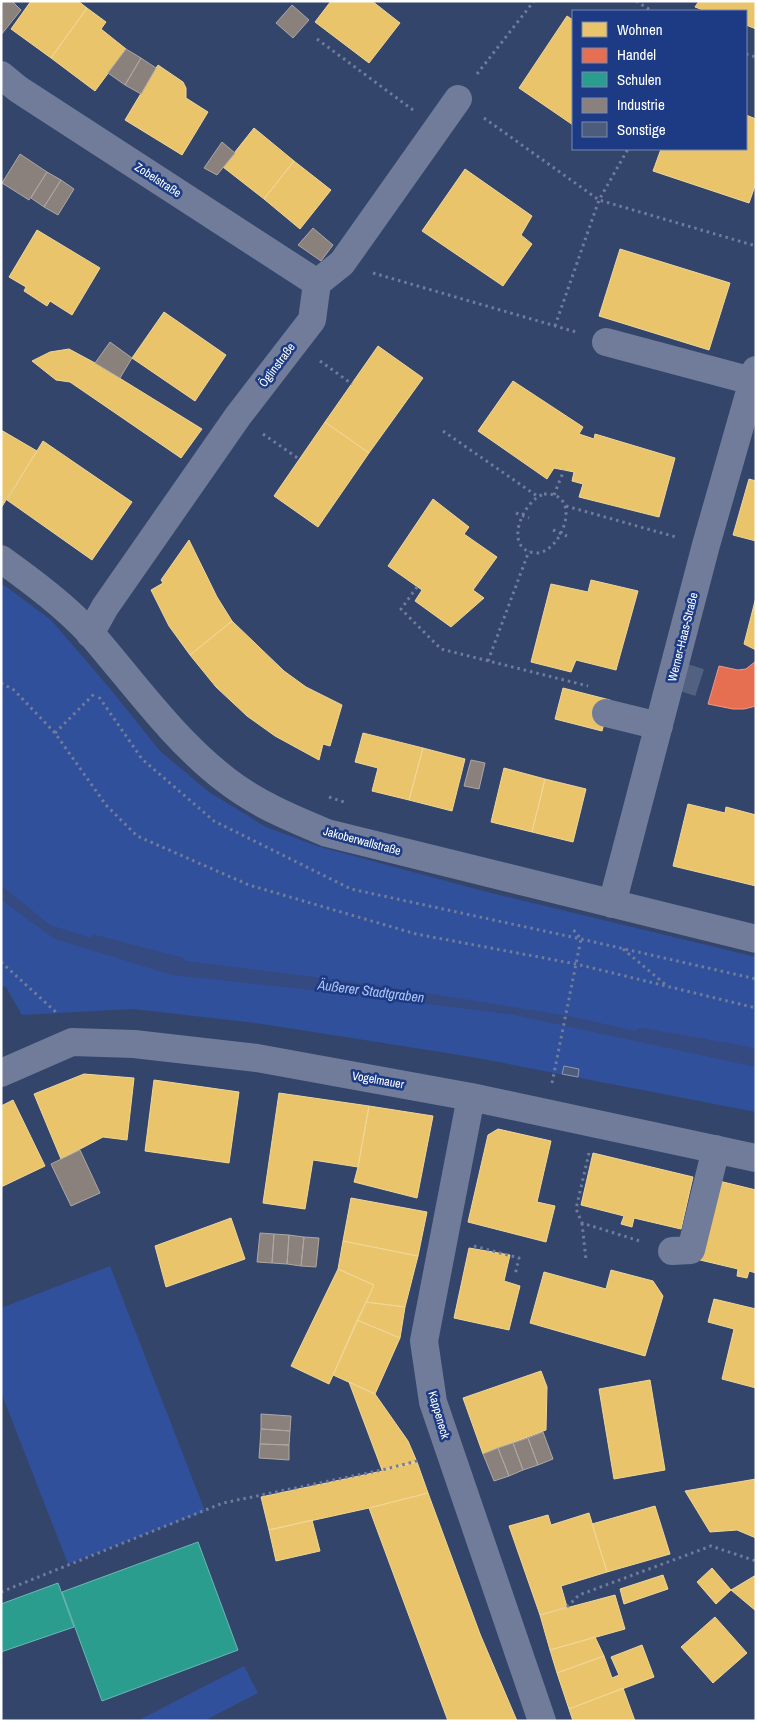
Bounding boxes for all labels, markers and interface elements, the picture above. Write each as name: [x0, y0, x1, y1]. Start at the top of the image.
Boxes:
legend: [572, 10, 747, 150]
text: Wohnen: [617, 19, 663, 40]
text: Handel: [617, 44, 656, 65]
text: Schulen: [617, 69, 661, 90]
text: Industrie: [617, 94, 665, 115]
text: Sonstige: [617, 119, 666, 140]
street label: Zobelstraße: [132, 159, 184, 201]
street label: Öglinstraße: [254, 339, 299, 390]
street label: Werner-Haas-Straße: [664, 591, 702, 683]
street label: Jakoberwallstraße: [321, 823, 403, 859]
water label: Äußerer Stadtgraben: [316, 975, 425, 1006]
street label: Vogelmauer: [351, 1068, 406, 1093]
street label: Kappeneck: [425, 1389, 453, 1441]

